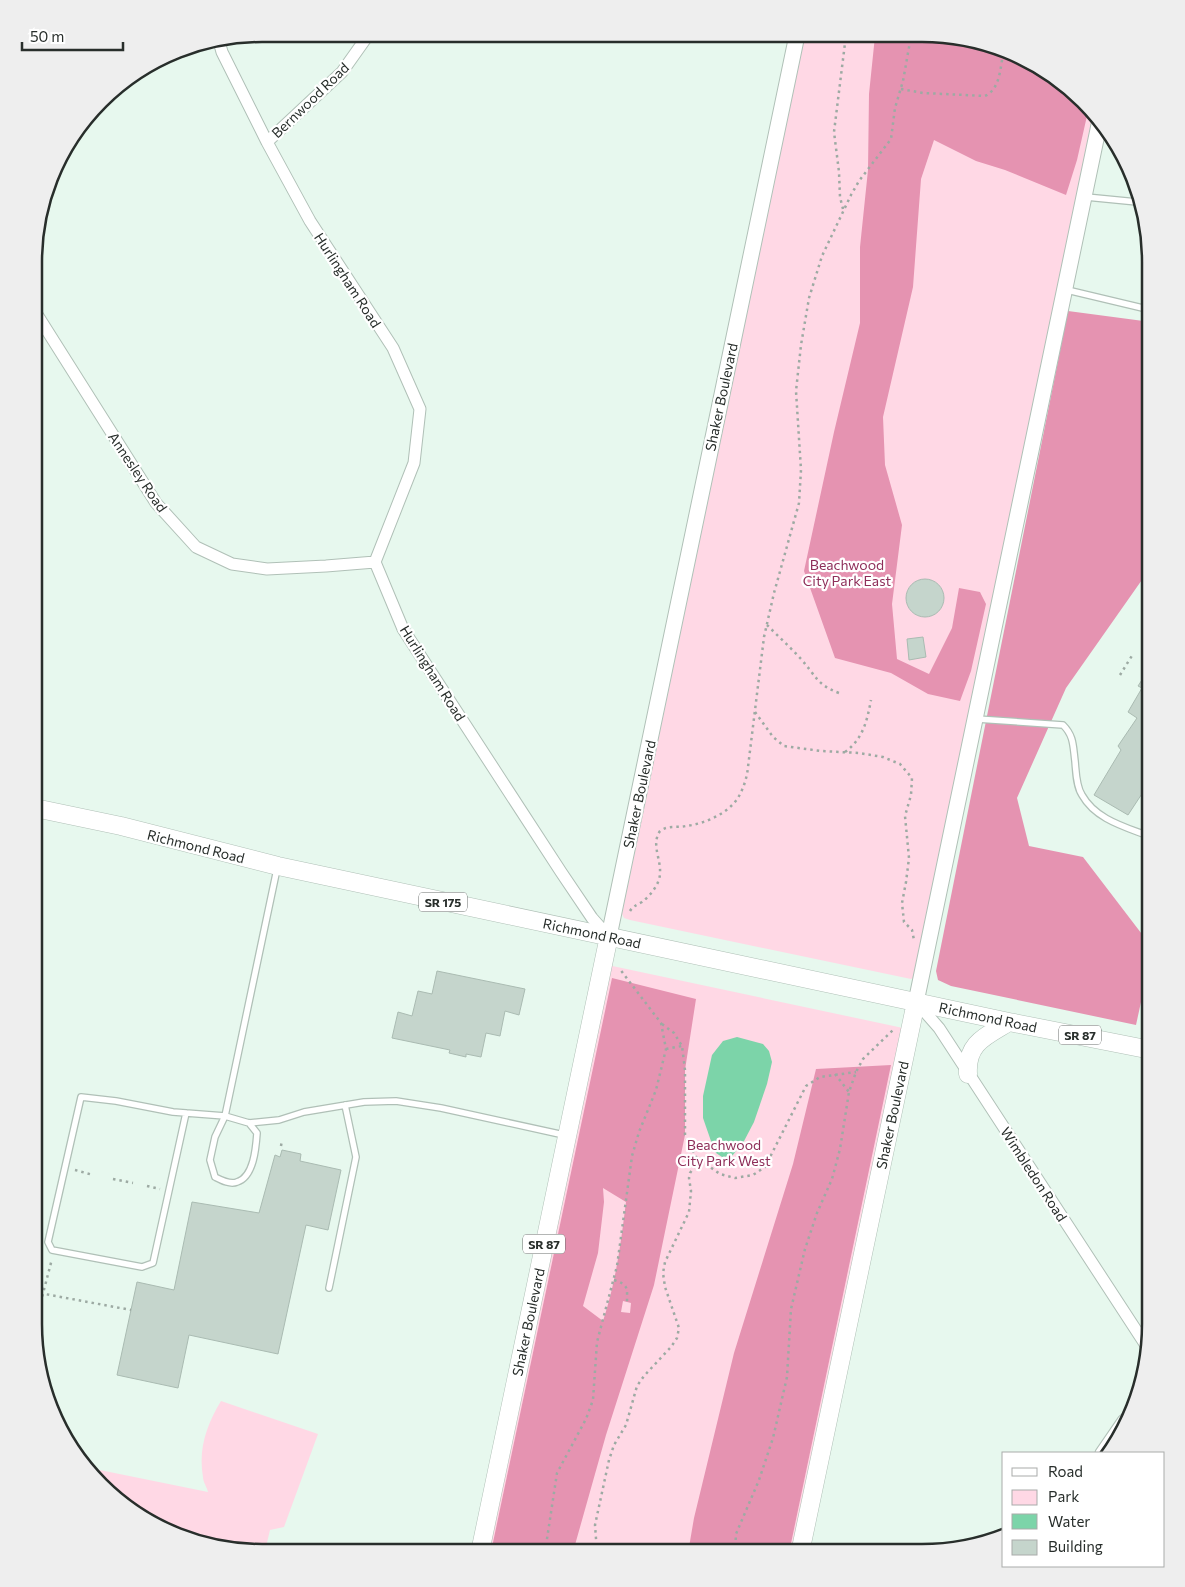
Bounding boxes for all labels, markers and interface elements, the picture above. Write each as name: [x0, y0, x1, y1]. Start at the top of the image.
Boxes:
scale bar: [22, 20, 124, 52]
text: 50 m: [30, 27, 64, 45]
street label: Bernwood Road: [268, 59, 352, 141]
street label: Hurlingham Road: [311, 229, 385, 331]
street label: Shaker Boulevard: [701, 341, 741, 453]
street label: Annesley Road: [105, 429, 171, 515]
park label: Beachwood City Park East: [803, 556, 892, 589]
street label: Hurlingham Road: [397, 622, 469, 724]
street label: Shaker Boulevard: [619, 738, 659, 850]
street label: Richmond Road: [145, 826, 247, 866]
road number: SR 175: [419, 892, 467, 912]
street label: Richmond Road: [541, 914, 643, 952]
street label: Richmond Road: [937, 998, 1039, 1036]
road number: SR 87: [1059, 1026, 1101, 1044]
street label: Shaker Boulevard: [872, 1059, 912, 1171]
street label: Wimbledon Road: [997, 1124, 1071, 1224]
park label: Beachwood City Park West: [677, 1136, 771, 1169]
road number: SR 87: [523, 1234, 565, 1254]
street label: Shaker Boulevard: [508, 1266, 548, 1378]
legend: [1002, 1452, 1165, 1567]
text: Road: [1048, 1462, 1083, 1480]
text: Park: [1048, 1487, 1079, 1505]
text: Water: [1048, 1512, 1090, 1530]
text: Building: [1048, 1537, 1103, 1555]

